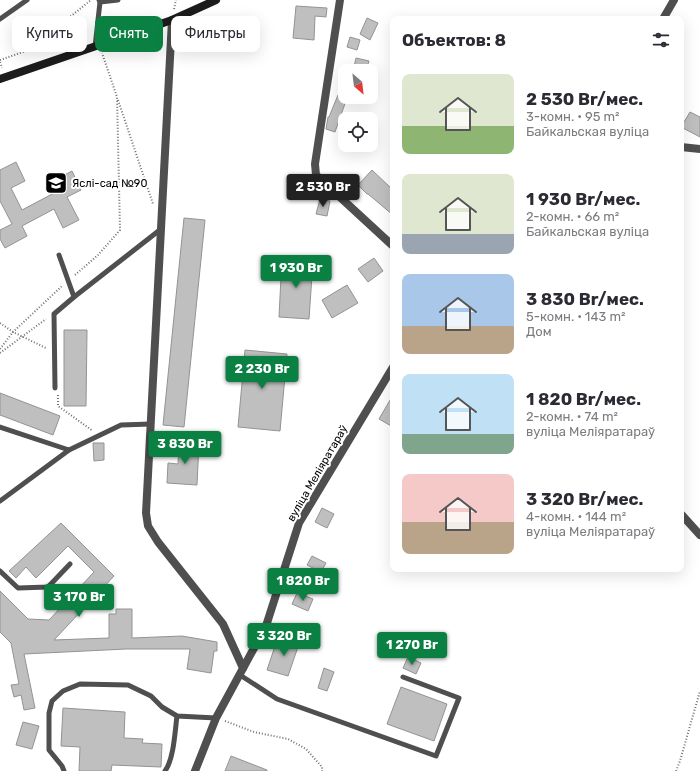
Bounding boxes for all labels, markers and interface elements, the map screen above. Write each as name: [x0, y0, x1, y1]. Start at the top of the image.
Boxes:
chip: Купить: [12, 16, 87, 52]
chip: Снять: [95, 16, 163, 52]
chip: Фильтры: [171, 16, 260, 52]
icon: filters: [650, 29, 672, 51]
text: Объектов: 8: [402, 30, 506, 50]
north arrow: [338, 64, 378, 104]
map controls: [338, 64, 378, 152]
text: 2 530 Br/мес.: [526, 89, 643, 109]
icon: home: [434, 90, 482, 138]
text: 3-комн. · 95 m²: [526, 109, 620, 124]
button: locate: [338, 112, 378, 152]
text: Байкальская вуліца: [526, 124, 649, 139]
school or university icon: Яслі-сад №90: [43, 170, 69, 196]
pin: 2 530 Br: [282, 174, 364, 208]
place label: Яслі-сад №90: [72, 177, 147, 190]
text: 2 530 Br: [296, 179, 350, 194]
text: 1 930 Br/мес.: [526, 189, 640, 209]
icon: home: [434, 190, 482, 238]
text: 2-комн. · 66 m²: [526, 209, 619, 224]
text: Байкальская вуліца: [526, 224, 649, 239]
pin: 1 930 Br: [255, 255, 337, 289]
text: 1 930 Br: [270, 260, 322, 275]
text: 3 830 Br/мес.: [526, 289, 644, 309]
icon: home: [434, 290, 482, 338]
text: 5-комн. · 143 m²: [526, 309, 625, 324]
text: Дом: [526, 324, 552, 339]
pin: 2 230 Br: [221, 356, 303, 390]
text: 2 230 Br: [235, 361, 289, 376]
text: 1 820 Br/мес.: [526, 389, 641, 409]
icon: home: [434, 390, 482, 438]
text: 2-комн. · 74 m²: [526, 409, 618, 424]
street label: вуліца Меліяратараў: [284, 423, 350, 524]
text: вуліца Меліяратараў: [526, 424, 655, 439]
pin: 3 830 Br: [144, 431, 226, 465]
text: 3 830 Br: [157, 436, 213, 451]
text: 3 320 Br/мес.: [526, 489, 643, 509]
icon: home: [434, 490, 482, 538]
text: 4-комн. · 144 m²: [526, 509, 626, 524]
text: вуліца Меліяратараў: [526, 524, 655, 539]
pin: 1 820 Br: [262, 568, 344, 602]
text: 1 820 Br: [276, 573, 330, 588]
pin: 3 170 Br: [38, 584, 120, 618]
text: 3 170 Br: [53, 589, 105, 604]
pin: 3 320 Br: [243, 623, 325, 657]
text: 3 320 Br: [256, 628, 312, 643]
pin: 1 270 Br: [371, 632, 453, 666]
text: 1 270 Br: [386, 637, 438, 652]

